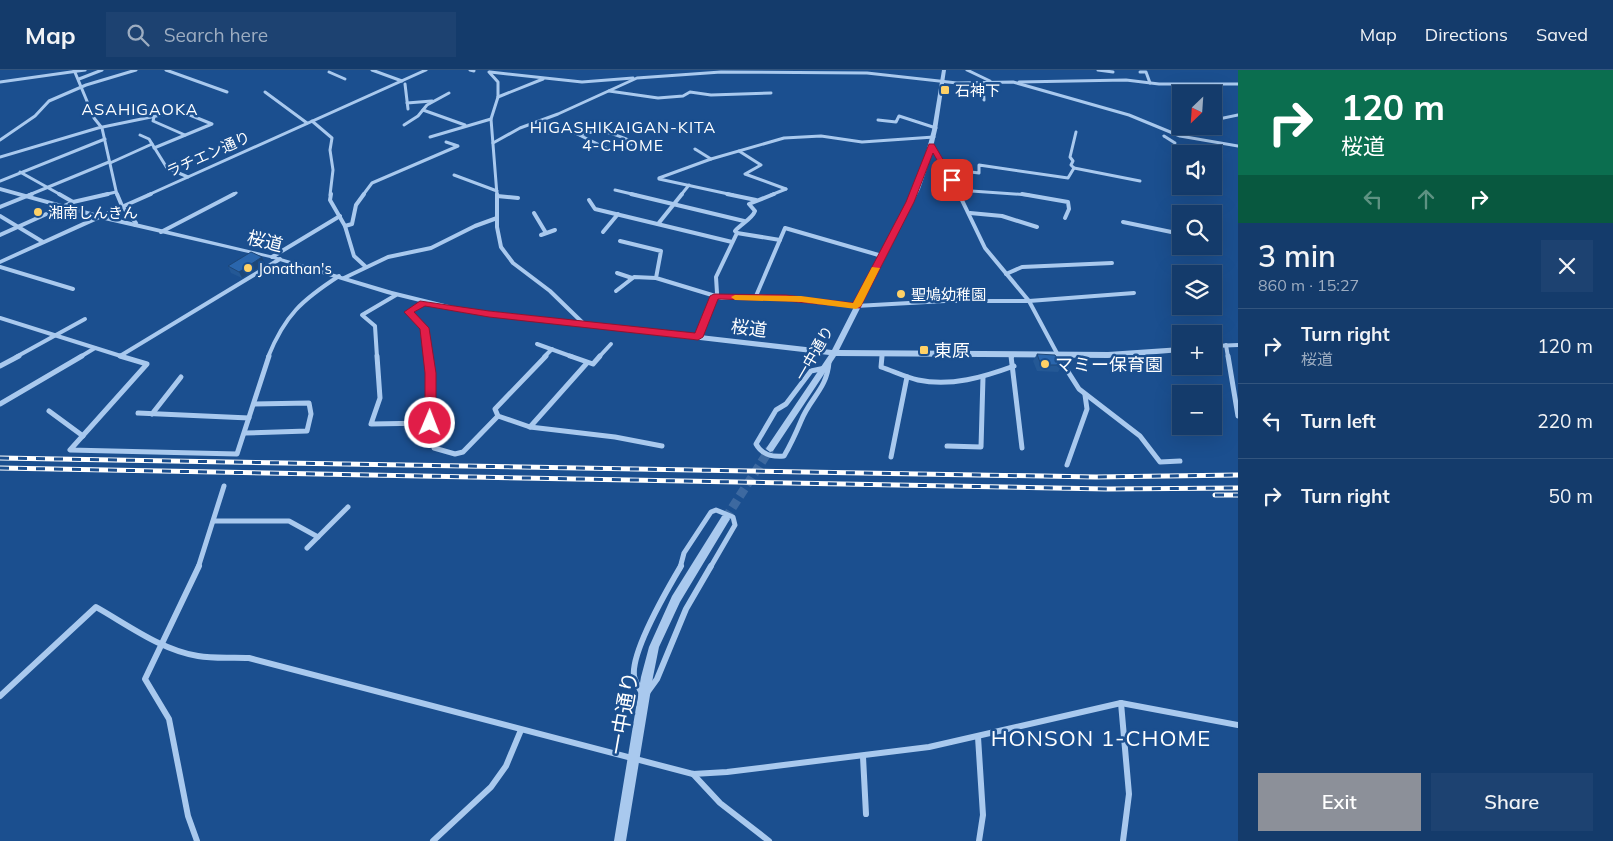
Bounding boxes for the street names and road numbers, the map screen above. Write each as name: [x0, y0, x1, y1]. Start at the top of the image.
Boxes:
street label: ラチエン通り: [163, 127, 253, 181]
street label: 桜道: [245, 225, 285, 257]
street label: 桜道: [730, 314, 768, 342]
street label: 一中通り: [791, 322, 837, 384]
street label: 一中通り: [603, 669, 643, 757]

